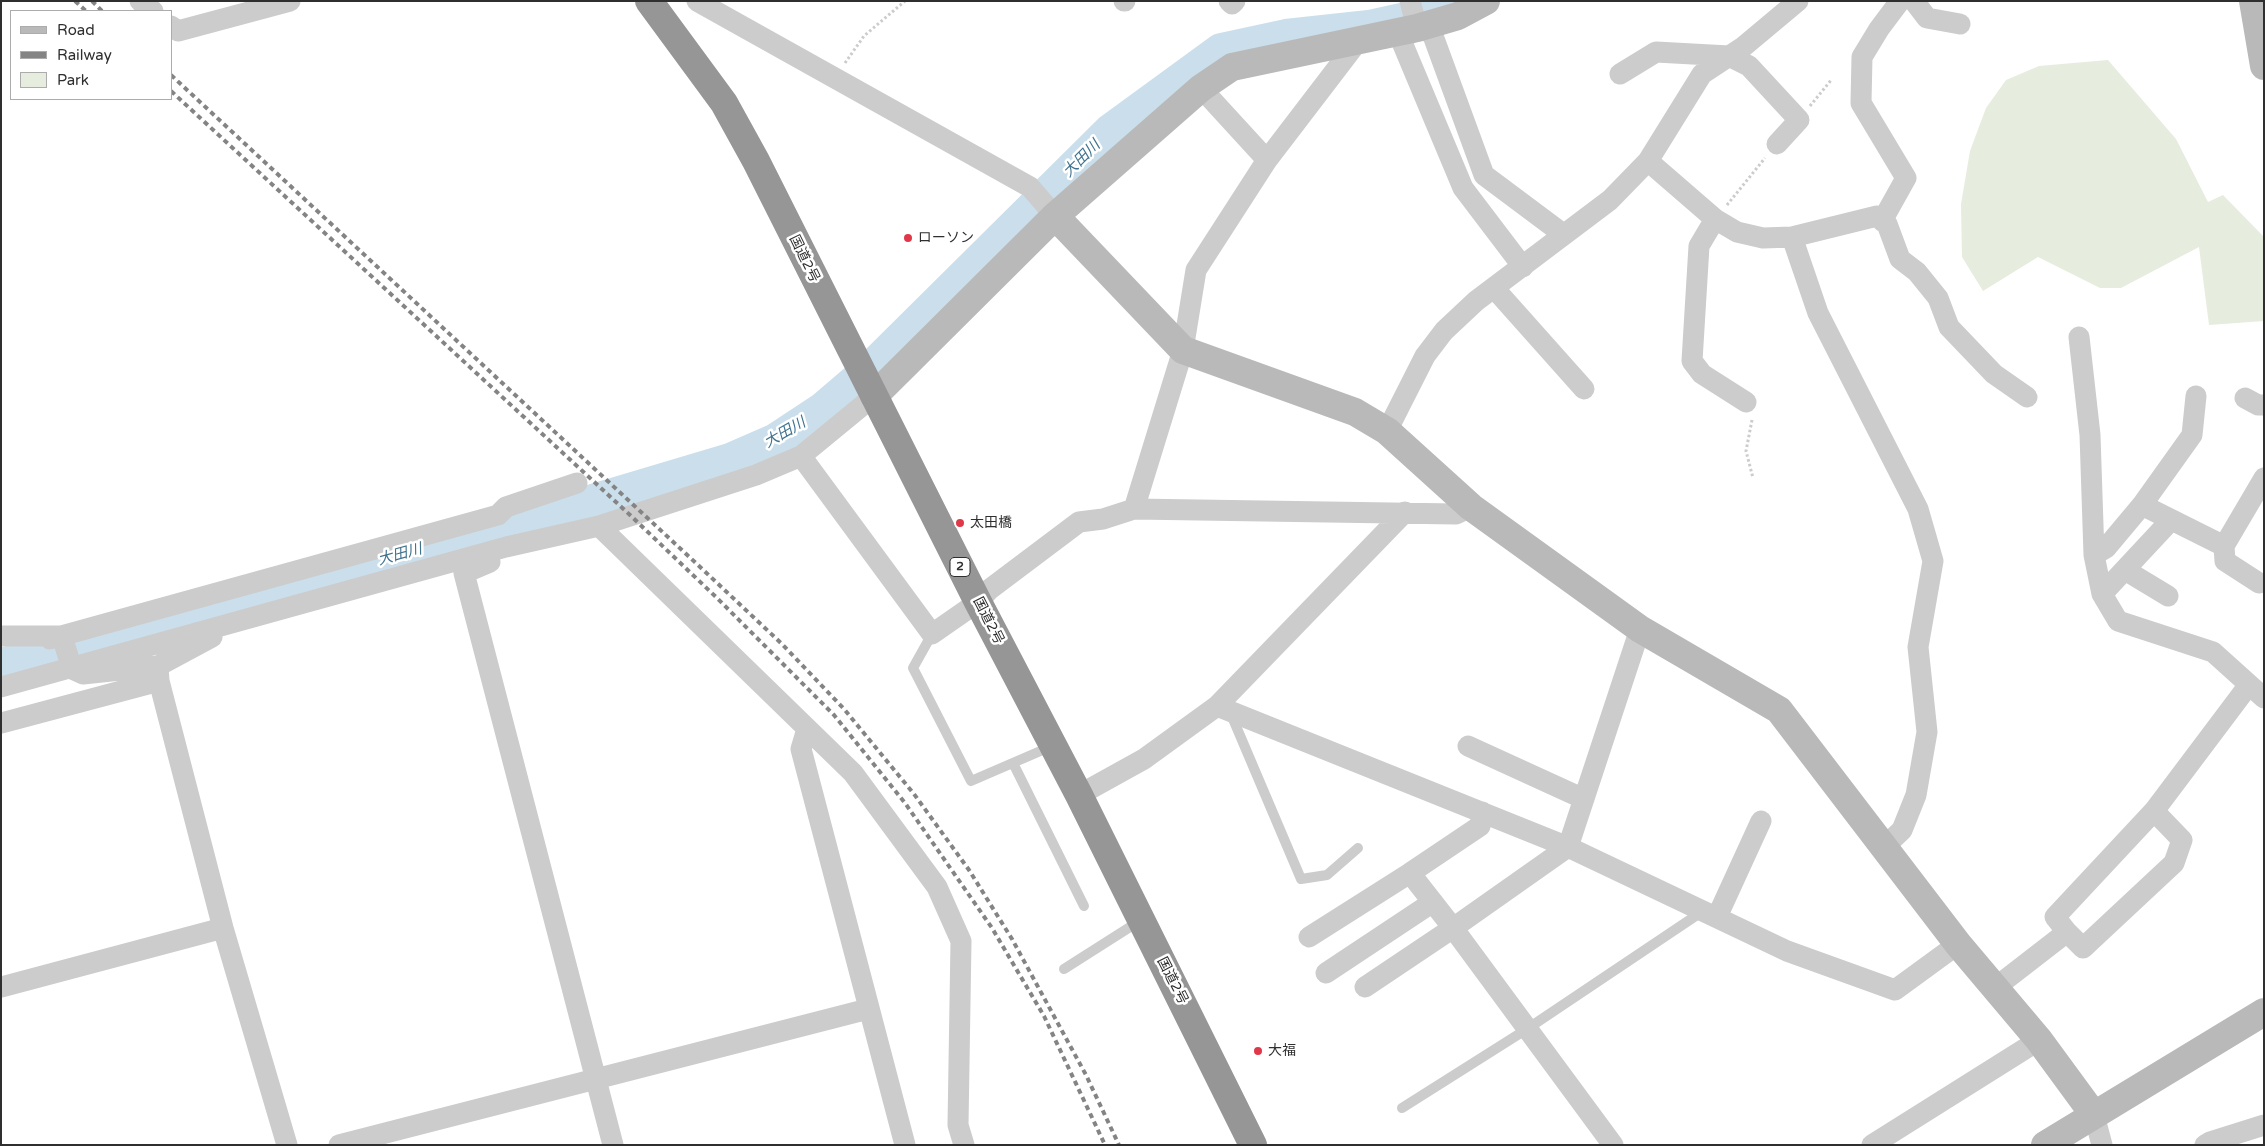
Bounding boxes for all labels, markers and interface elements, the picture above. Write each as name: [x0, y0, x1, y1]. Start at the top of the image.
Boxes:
legend: [10, 10, 172, 100]
text: Road: [57, 21, 95, 39]
text: Railway: [57, 46, 112, 64]
text: Park: [57, 71, 89, 89]
water label: 大田川: [1060, 137, 1104, 181]
place label: ローソン: [918, 230, 974, 246]
street label: 国道2号: [785, 232, 823, 286]
marker: ローソン: [902, 232, 914, 244]
water label: 大田川: [761, 414, 809, 452]
place label: 太田橋: [970, 515, 1012, 531]
marker: 太田橋: [954, 517, 966, 529]
water label: 大田川: [376, 540, 424, 570]
road number: 2: [950, 558, 970, 576]
street label: 国道2号: [969, 595, 1007, 647]
street label: 国道2号: [1153, 955, 1191, 1007]
place label: 大福: [1268, 1043, 1296, 1059]
marker: 大福: [1252, 1045, 1264, 1057]

